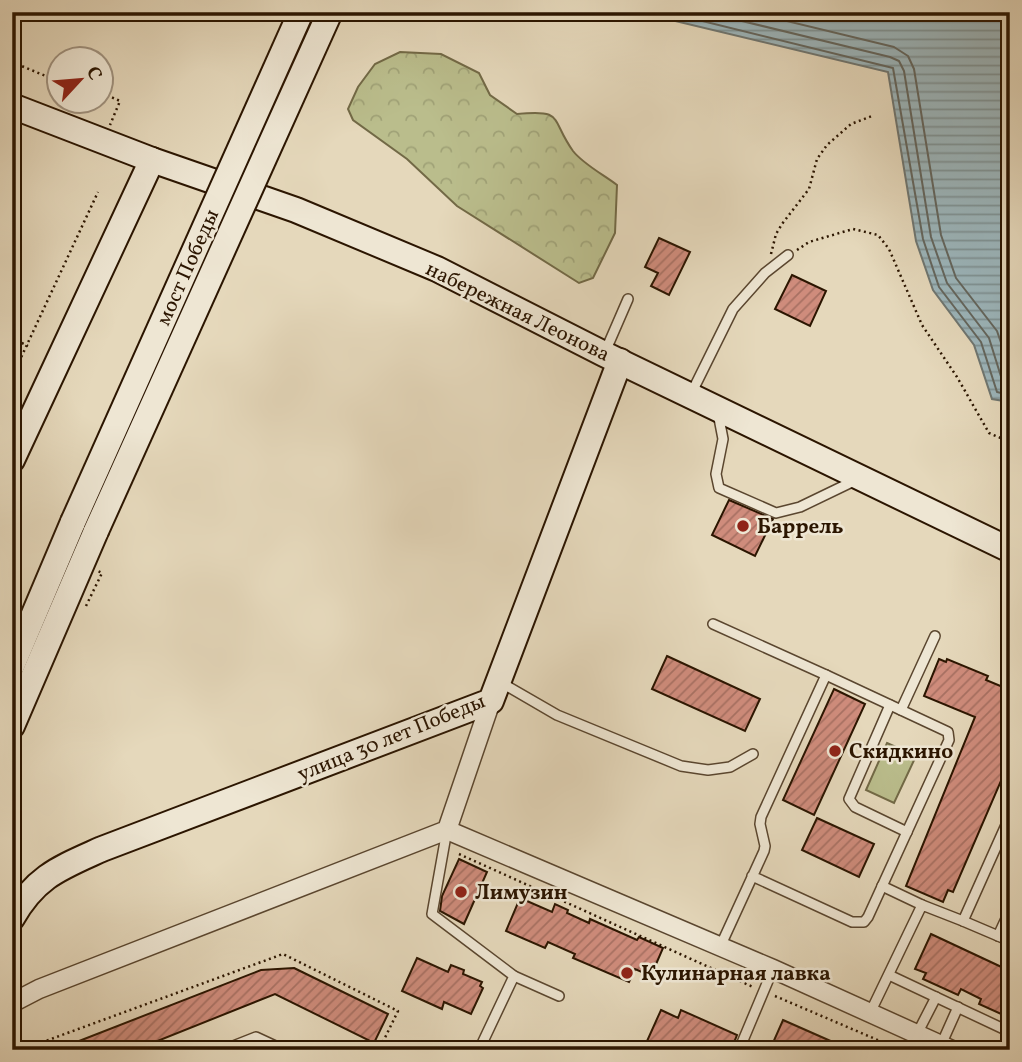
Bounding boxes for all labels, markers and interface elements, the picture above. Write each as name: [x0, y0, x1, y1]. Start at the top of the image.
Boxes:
north arrow: [46, 46, 116, 116]
text: С: [79, 62, 108, 85]
street label: мост Победы: [150, 205, 227, 330]
street label: набережная Леонова: [420, 255, 614, 370]
place label: Баррель: [757, 513, 844, 542]
marker: Баррель: [735, 518, 751, 534]
street label: улица 30 лет Победы: [293, 687, 490, 789]
place label: Скидкино: [849, 738, 953, 767]
marker: Скидкино: [827, 743, 843, 759]
place label: Лимузин: [475, 879, 568, 908]
marker: Лимузин: [453, 884, 469, 900]
place label: Кулинарная лавка: [641, 960, 831, 989]
marker: Кулинарная лавка: [619, 965, 635, 981]

